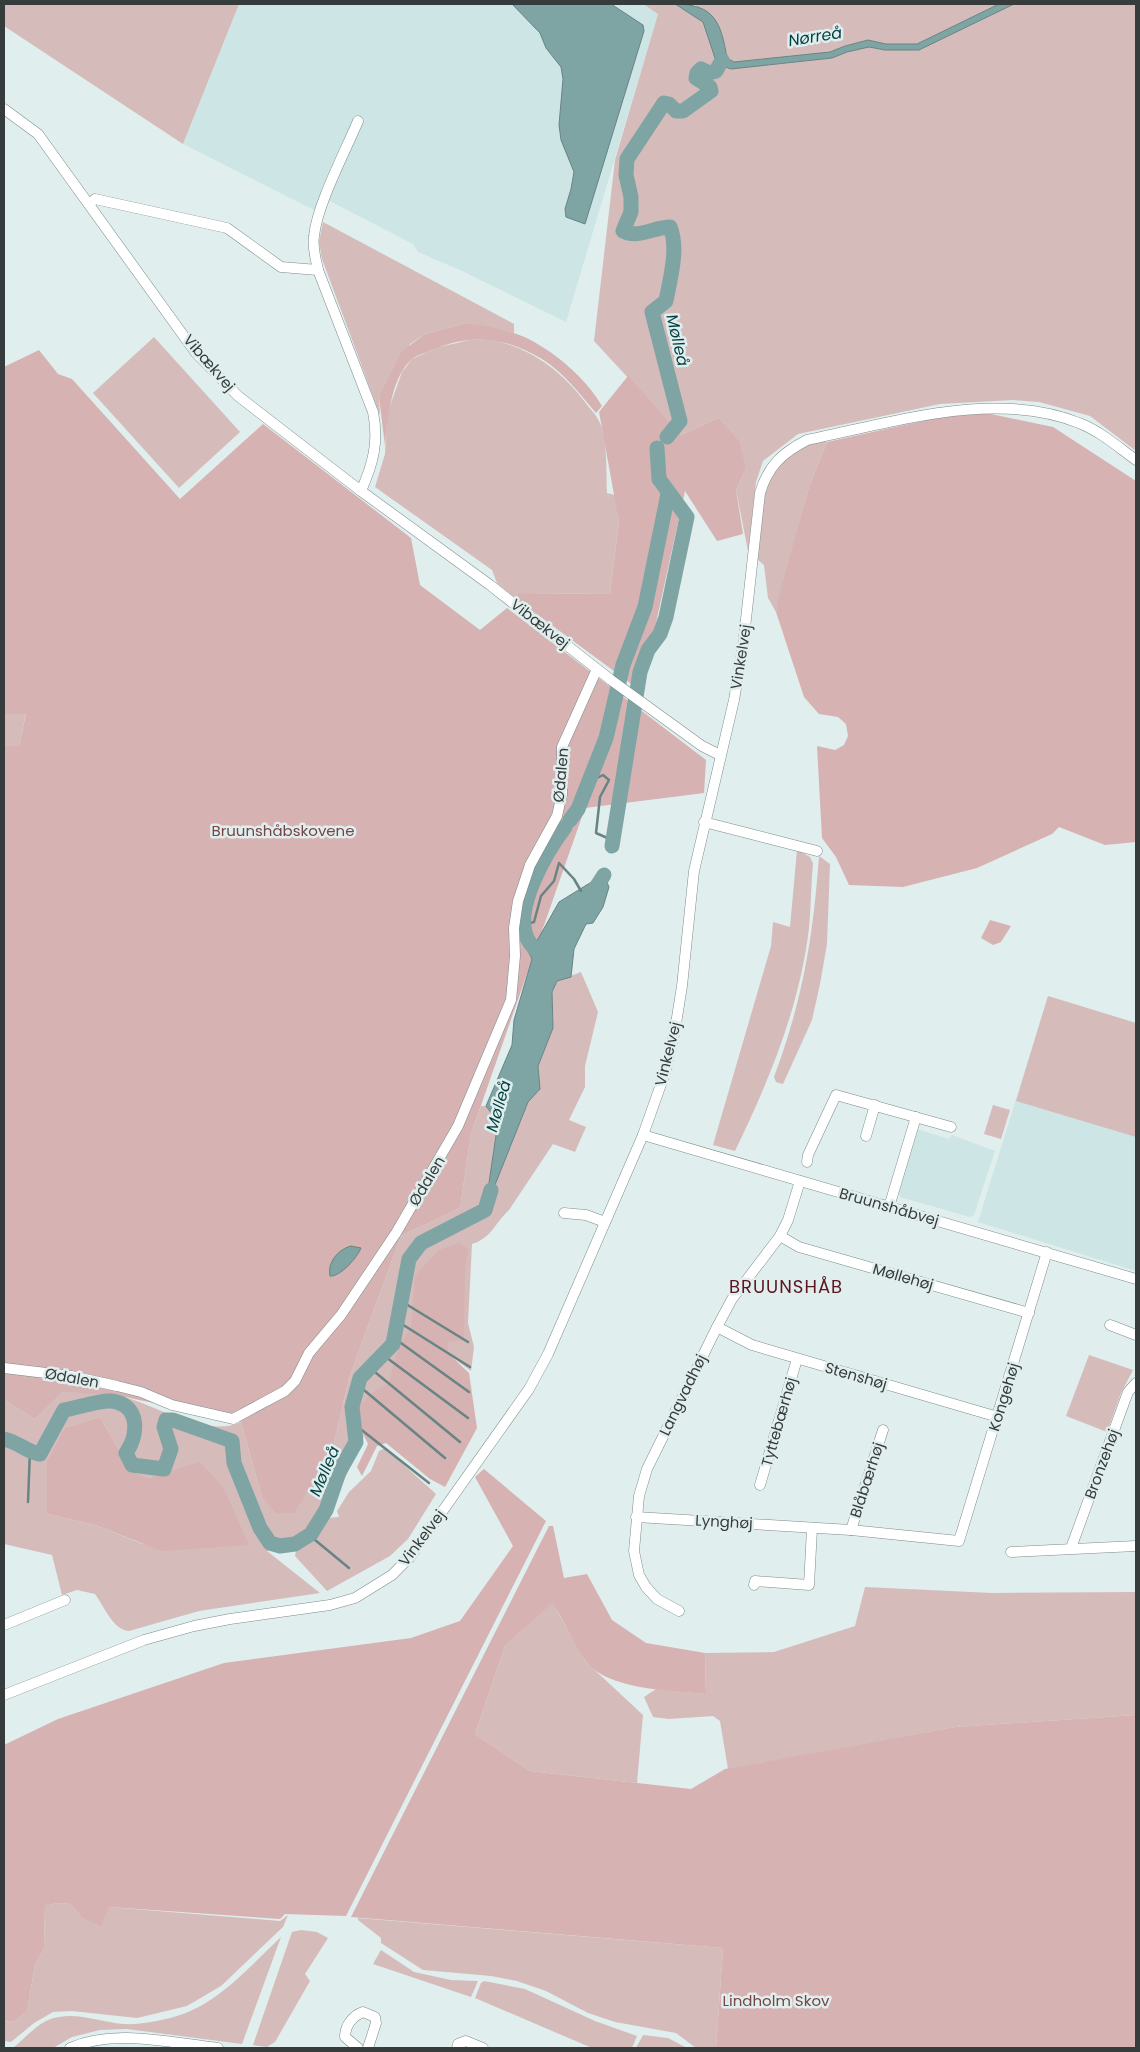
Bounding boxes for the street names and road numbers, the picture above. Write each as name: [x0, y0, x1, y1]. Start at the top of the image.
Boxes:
street label: Vibækvej: [179, 330, 240, 396]
street label: Vibækvej: [506, 594, 574, 653]
street label: Vinkelvej: [725, 623, 756, 691]
street label: Ødalen: [548, 747, 573, 803]
street label: Vinkelvej: [649, 1020, 686, 1088]
street label: Ødalen: [403, 1152, 450, 1210]
street label: Bruunshåbvej: [837, 1182, 941, 1231]
street label: Møllehøj: [870, 1258, 936, 1295]
street label: Langvadhøj: [654, 1351, 711, 1439]
street label: Stenshøj: [823, 1357, 890, 1394]
street label: Kongehøj: [983, 1360, 1024, 1434]
street label: Ødalen: [43, 1362, 101, 1393]
street label: Tyttebærhøj: [756, 1375, 801, 1469]
street label: Bronzehøj: [1079, 1426, 1124, 1502]
street label: Blåbærhøj: [844, 1439, 889, 1520]
street label: Vinkelvej: [393, 1505, 450, 1570]
street label: Lynghøj: [695, 1510, 753, 1533]

